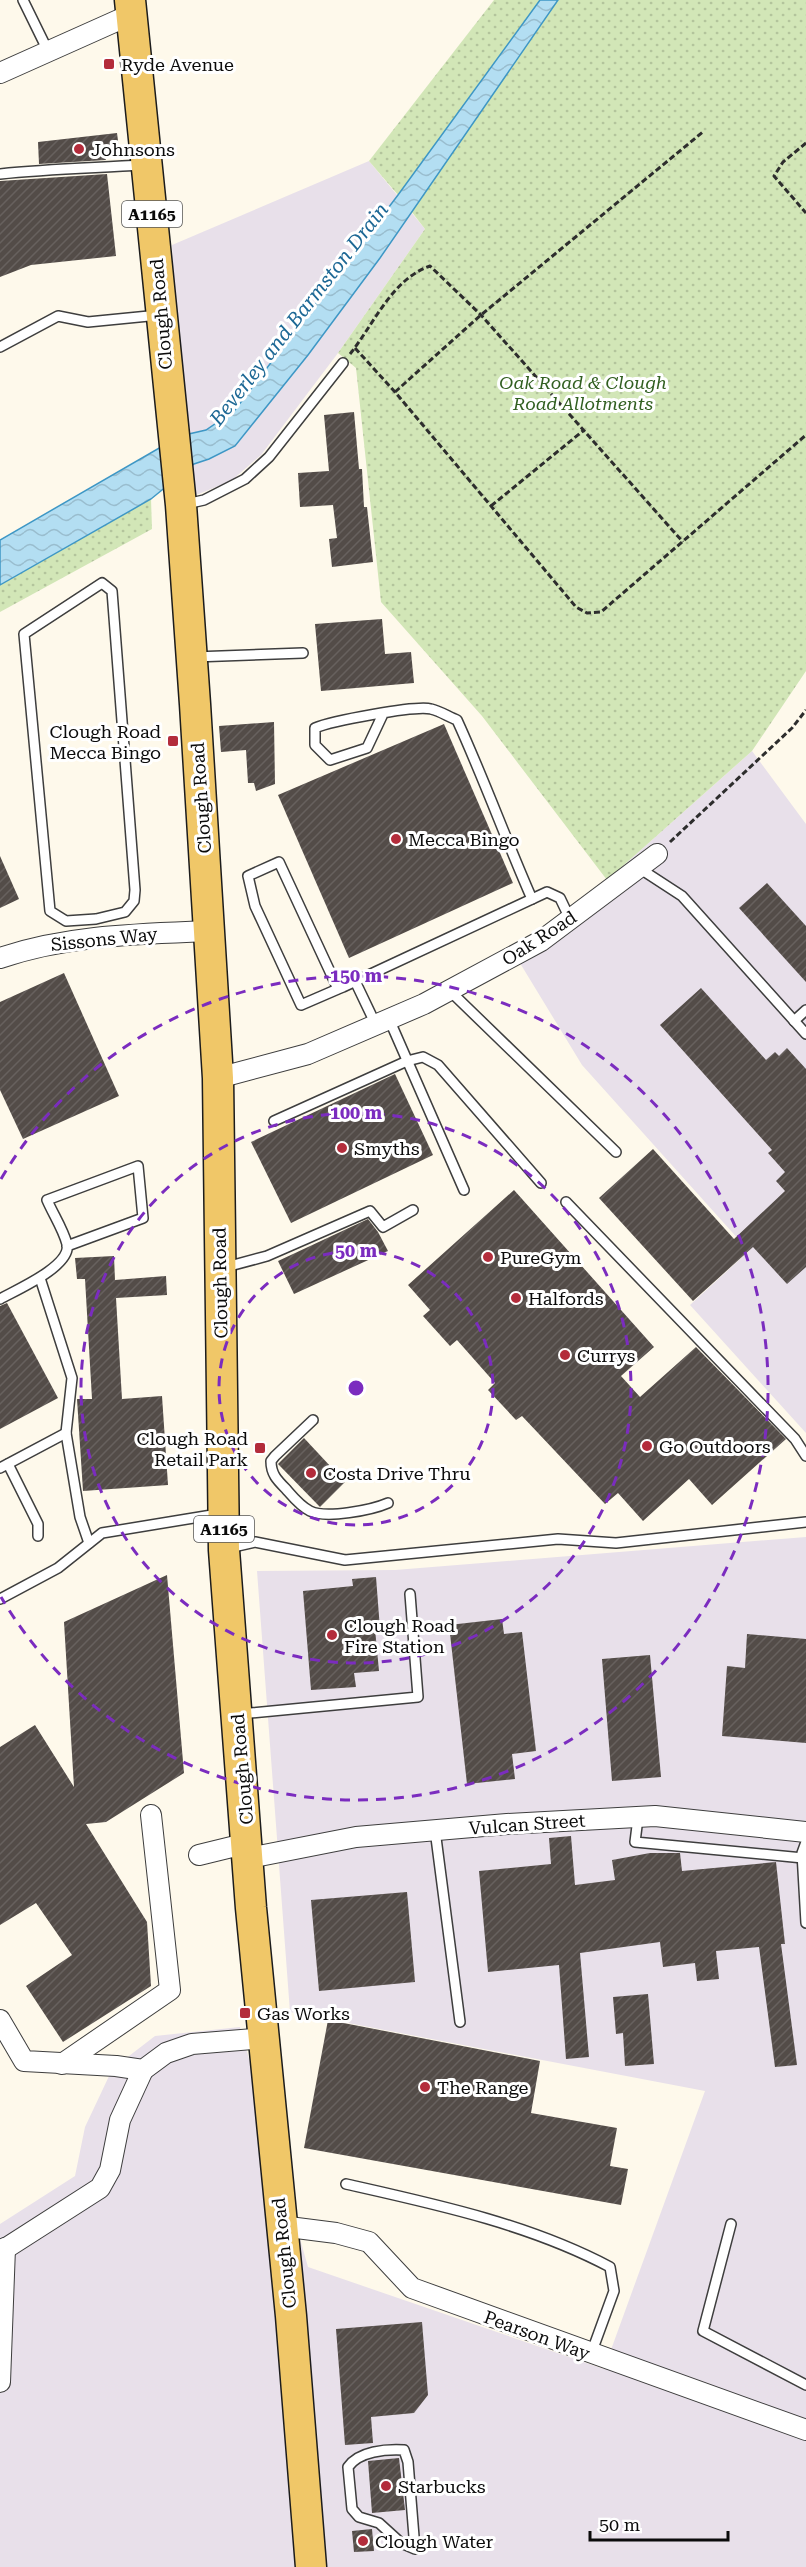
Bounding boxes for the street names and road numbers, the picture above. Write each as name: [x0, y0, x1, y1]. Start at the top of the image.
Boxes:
road number: A1165: [122, 201, 182, 227]
street label: Clough Road: [146, 257, 176, 370]
street label: Clough Road: [187, 741, 215, 854]
street label: Oak Road: [498, 906, 580, 970]
street label: Sissons Way: [50, 923, 159, 955]
street label: Clough Road: [209, 1227, 231, 1339]
road number: A1165: [194, 1516, 254, 1542]
street label: Clough Road: [227, 1712, 257, 1825]
street label: Vulcan Street: [468, 1809, 586, 1839]
street label: Clough Road: [268, 2196, 300, 2309]
street label: Pearson Way: [481, 2306, 593, 2364]

